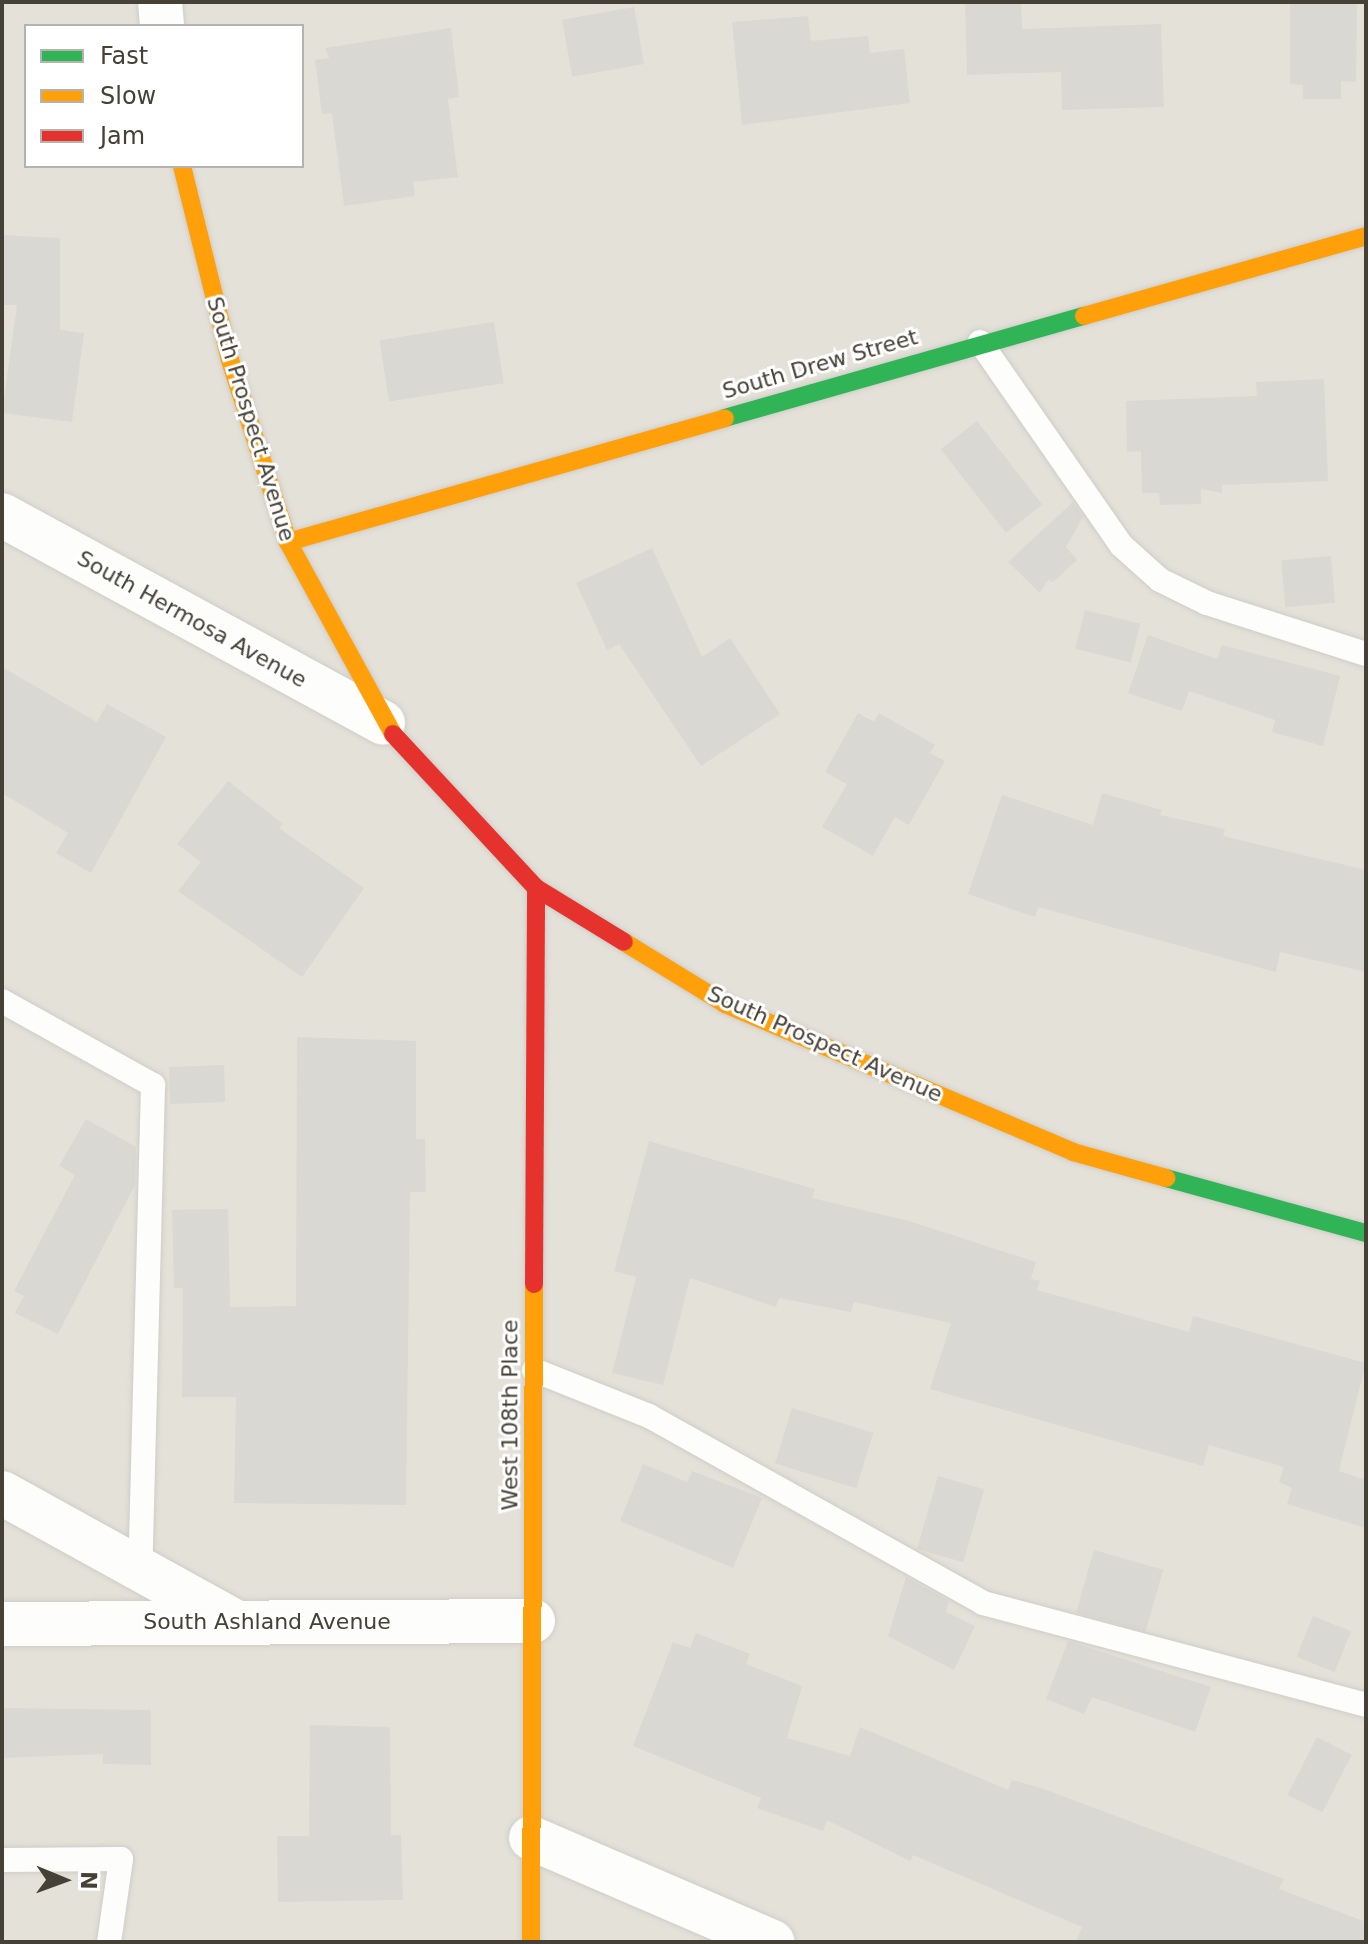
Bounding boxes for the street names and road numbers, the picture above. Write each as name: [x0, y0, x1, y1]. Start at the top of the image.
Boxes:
street label: South Prospect Avenue: [201, 294, 301, 544]
street label: South Drew Street: [719, 323, 921, 405]
street label: South Hermosa Avenue: [73, 545, 311, 693]
street label: South Prospect Avenue: [703, 980, 947, 1108]
street label: West 108th Place: [497, 1319, 523, 1511]
street label: South Ashland Avenue: [143, 1609, 391, 1635]

